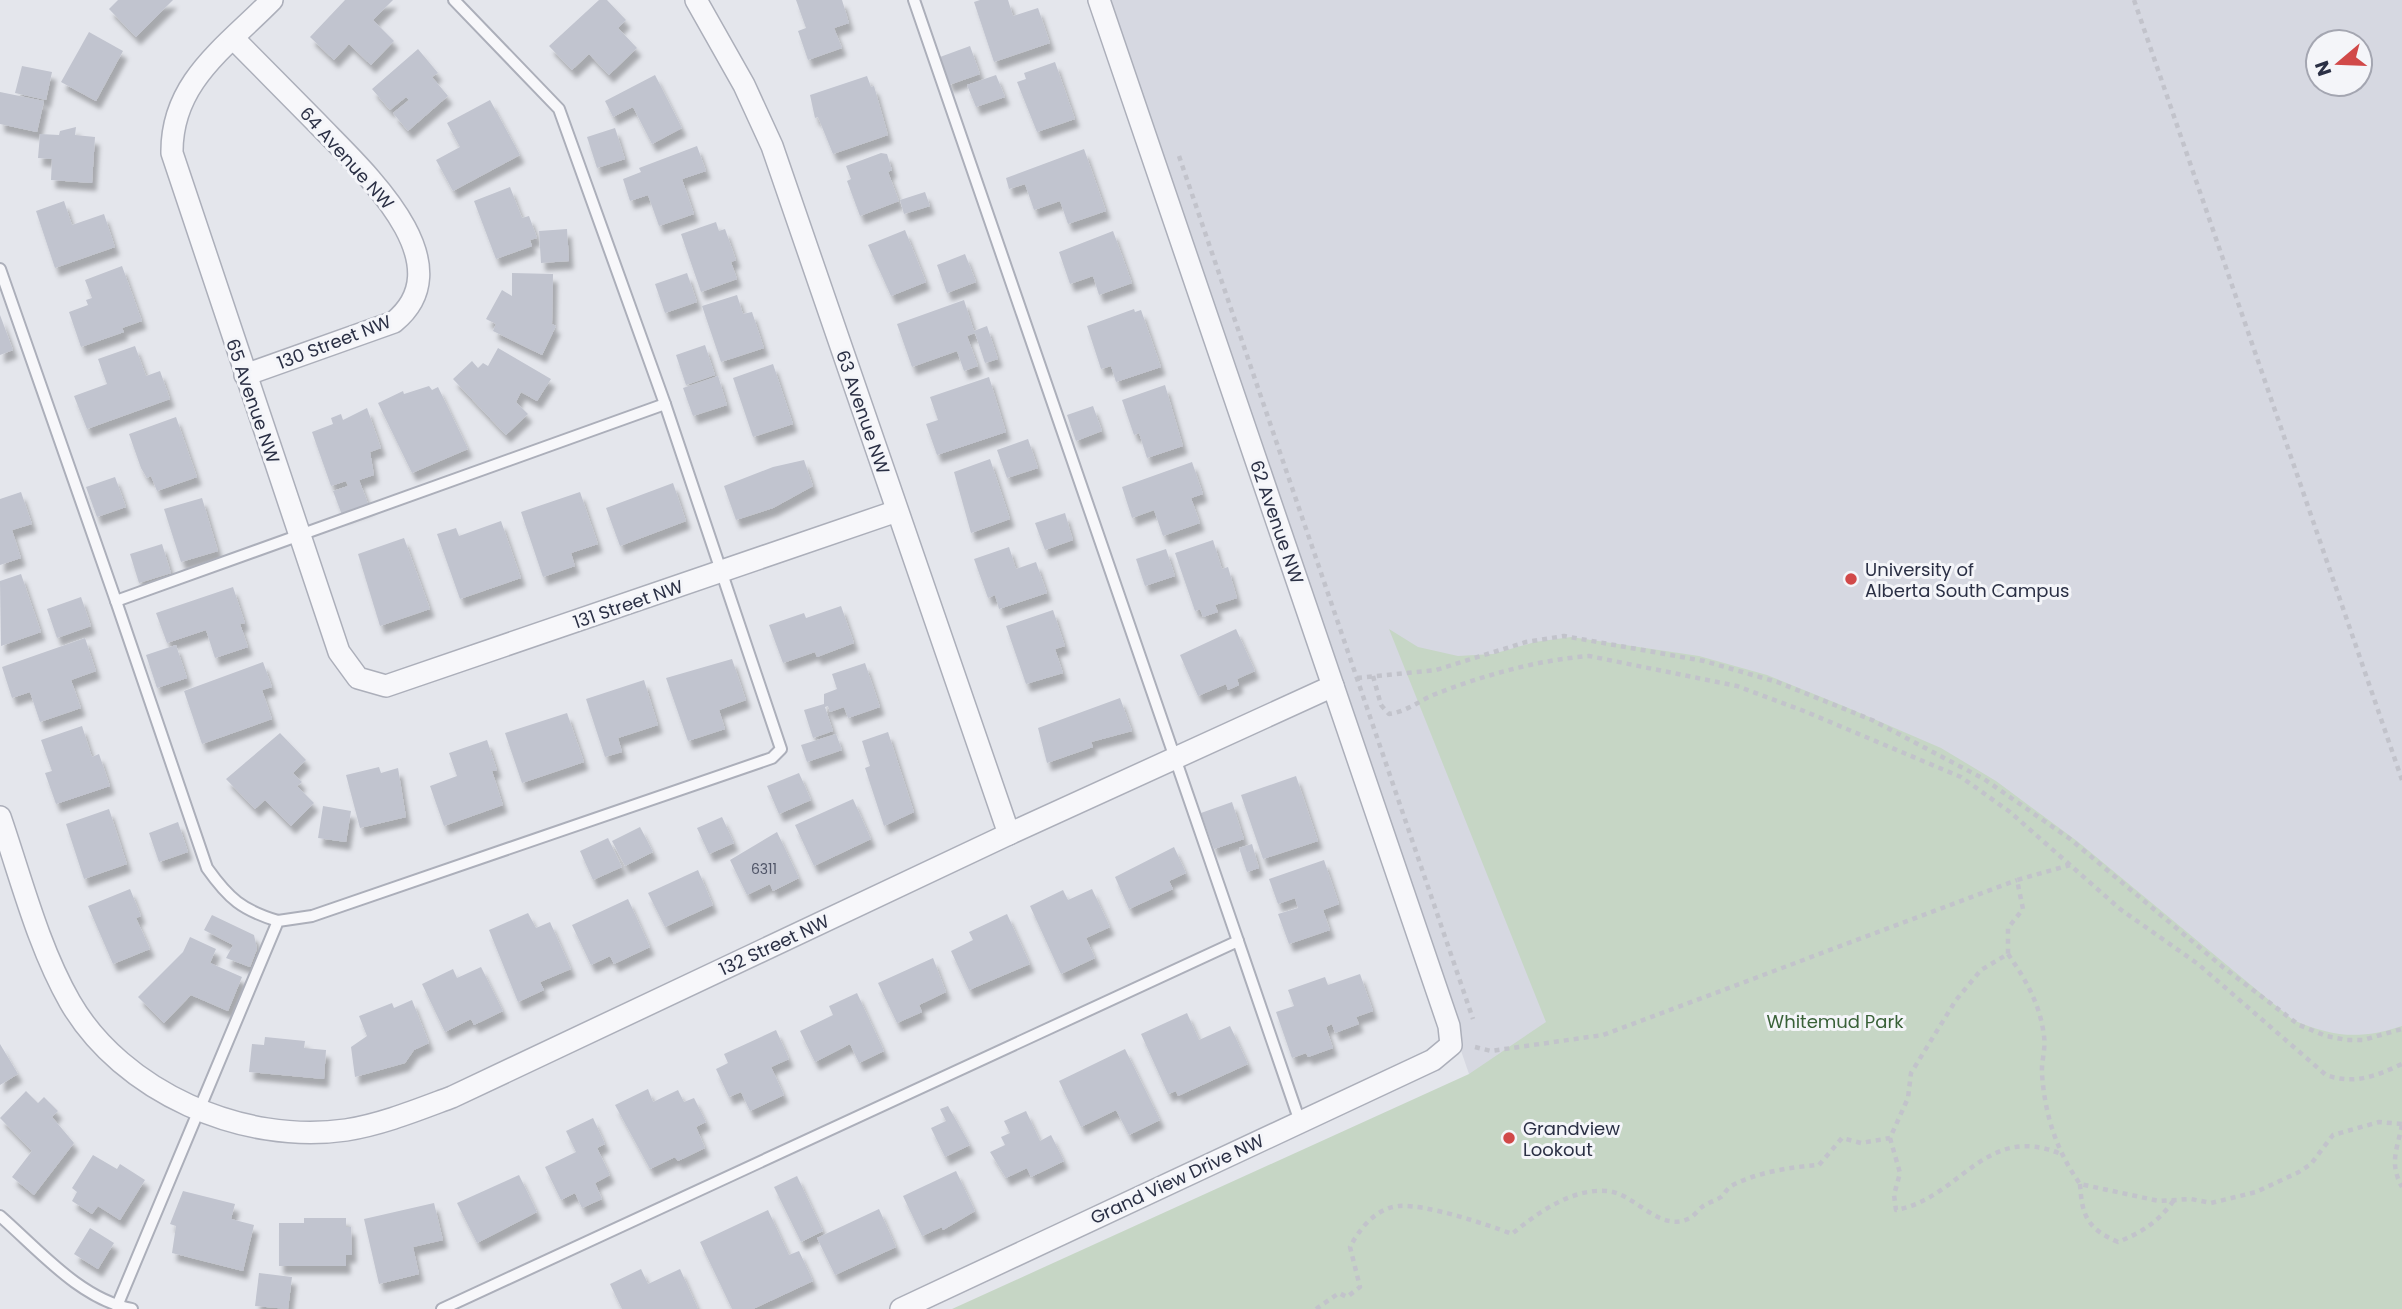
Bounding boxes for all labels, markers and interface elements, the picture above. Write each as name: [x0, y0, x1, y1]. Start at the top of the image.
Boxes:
north arrow: [2304, 28, 2374, 98]
text: N: [2308, 57, 2338, 80]
street label: 64 Avenue NW: [294, 101, 400, 215]
street label: 130 Street NW: [273, 309, 395, 375]
street label: 65 Avenue NW: [220, 335, 286, 467]
street label: 63 Avenue NW: [830, 347, 896, 478]
street label: 62 Avenue NW: [1244, 457, 1310, 588]
place label: University of Alberta South Campus: [1865, 557, 2069, 603]
marker: University of Alberta South Campus: [1843, 571, 1859, 587]
street label: 131 Street NW: [570, 573, 687, 634]
house number: 6311: [751, 859, 777, 879]
street label: 132 Street NW: [715, 908, 834, 982]
park label: Whitemud Park: [1767, 1009, 1904, 1034]
place label: Grandview Lookout: [1523, 1116, 1620, 1162]
street label: Grand View Drive NW: [1086, 1128, 1268, 1230]
marker: Grandview Lookout: [1501, 1130, 1517, 1146]

